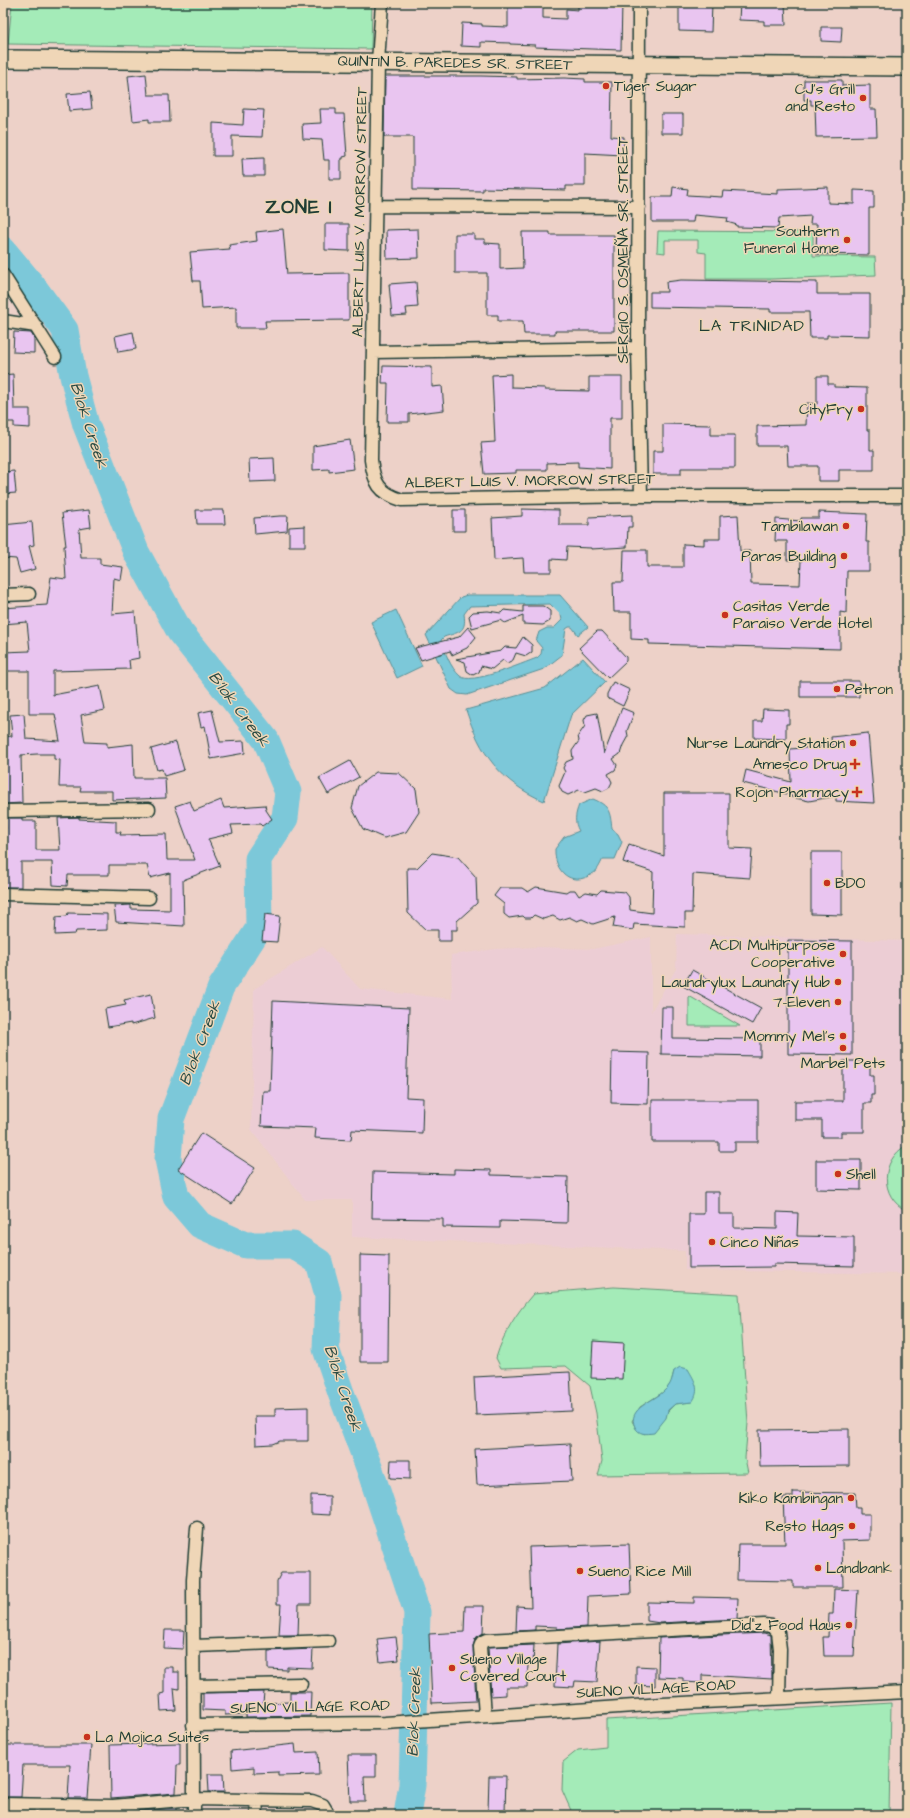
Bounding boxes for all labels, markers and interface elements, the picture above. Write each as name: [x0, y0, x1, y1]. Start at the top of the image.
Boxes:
street label: QUINTIN B. PAREDES SR. STREET: [337, 50, 573, 76]
place label: Tiger Sugar: [614, 76, 697, 98]
place label: CJ's Grill and Resto: [785, 79, 856, 117]
marker: Tiger Sugar: [601, 81, 611, 91]
street label: ALBERT LUIS V. MORROW STREET: [347, 86, 373, 337]
marker: CJ's Grill and Resto: [858, 93, 868, 103]
street label: SERGIO S. OSMEÑA SR. STREET: [613, 136, 634, 363]
district label: ZONE I: [265, 194, 333, 221]
place label: Southern Funeral Home: [744, 221, 839, 259]
marker: Southern Funeral Home: [842, 235, 852, 245]
district label: LA TRINIDAD: [699, 315, 805, 337]
water label: B'lok Creek: [65, 379, 114, 472]
place label: CityFry: [799, 399, 853, 421]
marker: CityFry: [856, 404, 866, 414]
street label: ALBERT LUIS V. MORROW STREET: [405, 468, 656, 494]
place label: Tambilawan: [761, 516, 838, 537]
marker: Tambilawan: [841, 521, 851, 531]
place label: Paras Building: [741, 546, 836, 568]
marker: Paras Building: [839, 551, 849, 561]
place label: Casitas Verde Paraiso Verde Hotel: [733, 596, 872, 634]
marker: Casitas Verde Paraiso Verde Hotel: [720, 610, 730, 620]
water label: B'lok Creek: [203, 667, 275, 752]
place label: Petron: [845, 679, 893, 700]
marker: Petron: [832, 684, 842, 694]
place label: Nurse Laundry Station: [687, 733, 845, 755]
marker: Nurse Laundry Station: [848, 738, 858, 748]
place label: Amesco Drug: [753, 754, 847, 776]
marker: Amesco Drug: [850, 759, 860, 769]
place label: Rojon Pharmacy: [735, 782, 849, 804]
marker: Rojon Pharmacy: [852, 787, 862, 797]
place label: BDO: [835, 873, 865, 894]
marker: BDO: [822, 878, 832, 888]
place label: ACDI Multipurpose Cooperative: [709, 935, 835, 973]
marker: ACDI Multipurpose Cooperative: [838, 949, 848, 959]
place label: Laundrylux Laundry Hub: [661, 972, 831, 994]
marker: Laundrylux Laundry Hub: [833, 977, 843, 987]
place label: 7-Eleven: [773, 992, 830, 1013]
water label: B'lok Creek: [174, 996, 227, 1088]
marker: 7-Eleven: [833, 997, 843, 1007]
place label: Mommy Mel's: [744, 1026, 835, 1048]
marker: Mommy Mel's: [838, 1031, 848, 1041]
marker: Marbel Pets: [838, 1043, 848, 1053]
place label: Marbel Pets: [801, 1053, 886, 1074]
place label: Shell: [846, 1164, 876, 1185]
marker: Shell: [833, 1169, 843, 1179]
place label: Cinco Niñas: [720, 1232, 799, 1253]
marker: Cinco Niñas: [707, 1237, 717, 1247]
water label: B'lok Creek: [319, 1342, 368, 1435]
place label: Kiko Kambingan: [739, 1488, 843, 1510]
marker: Kiko Kambingan: [846, 1493, 856, 1503]
place label: Resto Hags: [765, 1516, 844, 1538]
marker: Resto Hags: [847, 1521, 857, 1531]
place label: Landbank: [826, 1558, 892, 1579]
place label: Sueno Rice Mill: [588, 1561, 691, 1582]
marker: Landbank: [813, 1563, 823, 1573]
marker: Sueno Rice Mill: [575, 1566, 585, 1576]
place label: Did"z Food Haus: [732, 1615, 841, 1636]
marker: Did"z Food Haus: [844, 1620, 854, 1630]
place label: Sueno Village Covered Court: [460, 1649, 566, 1687]
marker: Sueno Village Covered Court: [447, 1663, 457, 1673]
water label: B'lok Creek: [401, 1666, 427, 1757]
street label: SUENO VILLAGE ROAD: [576, 1674, 737, 1704]
street label: SUENO VILLAGE ROAD: [230, 1695, 390, 1719]
place label: La Mojica Suites: [95, 1727, 210, 1748]
marker: La Mojica Suites: [82, 1732, 92, 1742]

